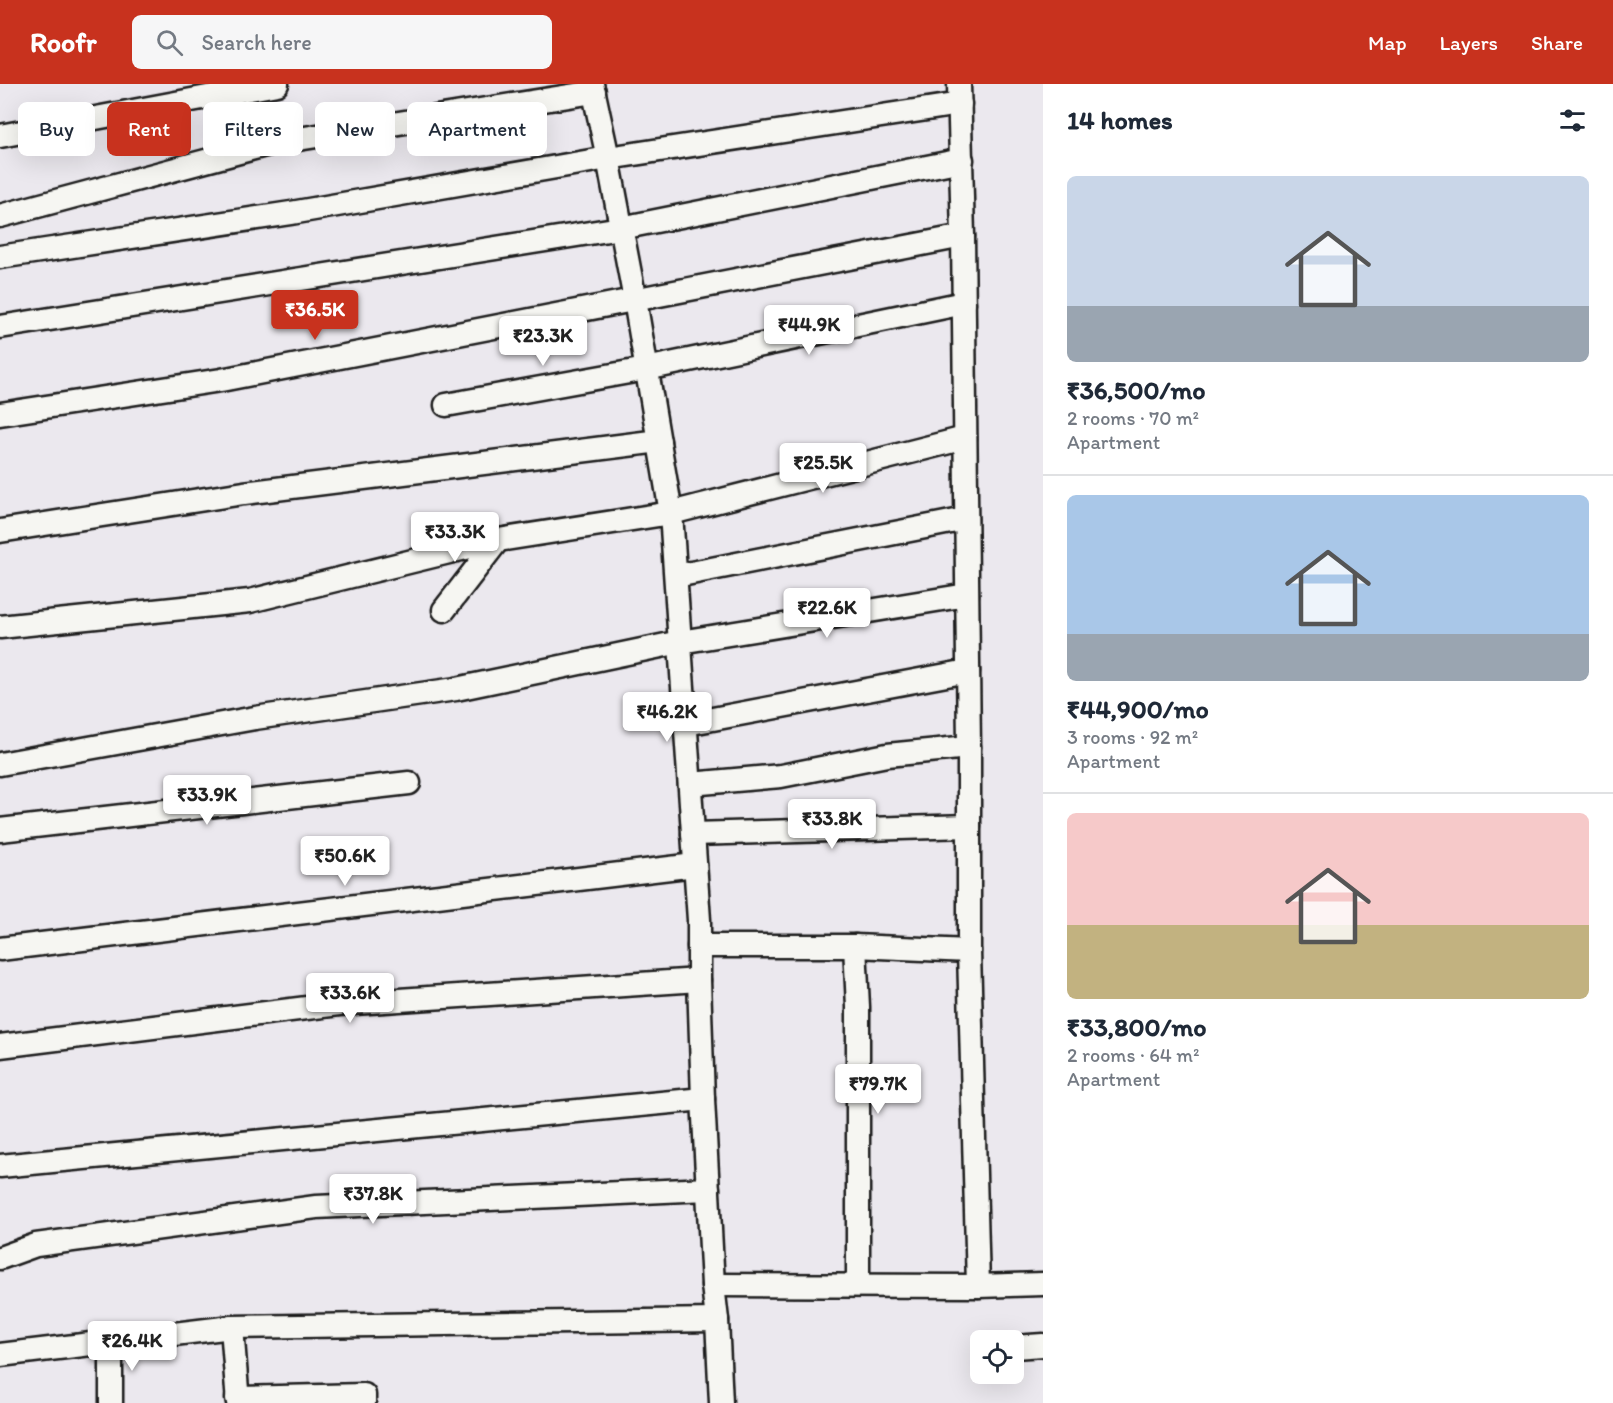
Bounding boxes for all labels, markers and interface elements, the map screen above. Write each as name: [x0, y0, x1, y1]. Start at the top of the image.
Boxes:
search box: [132, 15, 552, 69]
text: Roofr: [30, 25, 96, 59]
icon: search: [153, 26, 186, 59]
text: Search here: [201, 29, 312, 56]
text: Map: [1368, 30, 1407, 55]
text: Layers: [1440, 30, 1498, 55]
text: Share: [1531, 30, 1583, 55]
chip: Buy: [18, 102, 95, 156]
chip: Rent: [107, 102, 191, 156]
chip: Filters: [203, 102, 303, 156]
chip: New: [315, 102, 395, 156]
chip: Apartment: [407, 102, 547, 156]
text: 14 homes: [1067, 104, 1173, 136]
icon: filters: [1556, 104, 1589, 137]
icon: home: [1274, 215, 1382, 323]
pin: ₹36.5K: [266, 290, 364, 341]
text: ₹36.5K: [285, 297, 345, 321]
pin: ₹44.9K: [760, 305, 858, 356]
text: ₹44.9K: [778, 312, 840, 336]
pin: ₹23.3K: [494, 316, 592, 367]
text: ₹23.3K: [513, 323, 573, 347]
text: ₹36,500/mo: [1067, 374, 1205, 406]
text: 2 rooms · 70 m²: [1067, 406, 1199, 430]
text: Apartment: [1067, 430, 1160, 454]
pin: ₹25.5K: [774, 443, 872, 494]
text: ₹25.5K: [794, 450, 852, 474]
pin: ₹33.3K: [406, 512, 504, 563]
text: ₹33.3K: [425, 519, 485, 543]
icon: home: [1274, 534, 1382, 642]
pin: ₹22.6K: [778, 588, 876, 639]
text: ₹22.6K: [797, 595, 857, 619]
pin: ₹46.2K: [618, 692, 716, 743]
text: ₹44,900/mo: [1067, 693, 1209, 725]
text: ₹46.2K: [637, 699, 697, 723]
text: 3 rooms · 92 m²: [1067, 725, 1198, 749]
text: Apartment: [1067, 749, 1160, 773]
pin: ₹33.9K: [158, 775, 256, 826]
text: ₹33.9K: [177, 782, 237, 806]
pin: ₹33.8K: [783, 799, 881, 850]
text: ₹33.8K: [802, 806, 862, 830]
pin: ₹50.6K: [296, 836, 394, 887]
text: ₹50.6K: [315, 843, 375, 867]
icon: home: [1274, 852, 1382, 960]
pin: ₹33.6K: [301, 973, 399, 1024]
text: ₹33.6K: [320, 980, 380, 1004]
text: ₹33,800/mo: [1067, 1011, 1206, 1043]
text: 2 rooms · 64 m²: [1067, 1043, 1199, 1067]
pin: ₹79.7K: [829, 1064, 927, 1115]
text: Apartment: [1067, 1067, 1160, 1091]
text: ₹79.7K: [849, 1071, 907, 1095]
pin: ₹37.8K: [324, 1174, 422, 1225]
text: ₹37.8K: [343, 1181, 403, 1205]
pin: ₹26.4K: [83, 1321, 181, 1372]
text: ₹26.4K: [102, 1328, 162, 1352]
map controls: [970, 1330, 1024, 1384]
button: locate: [970, 1330, 1024, 1384]

